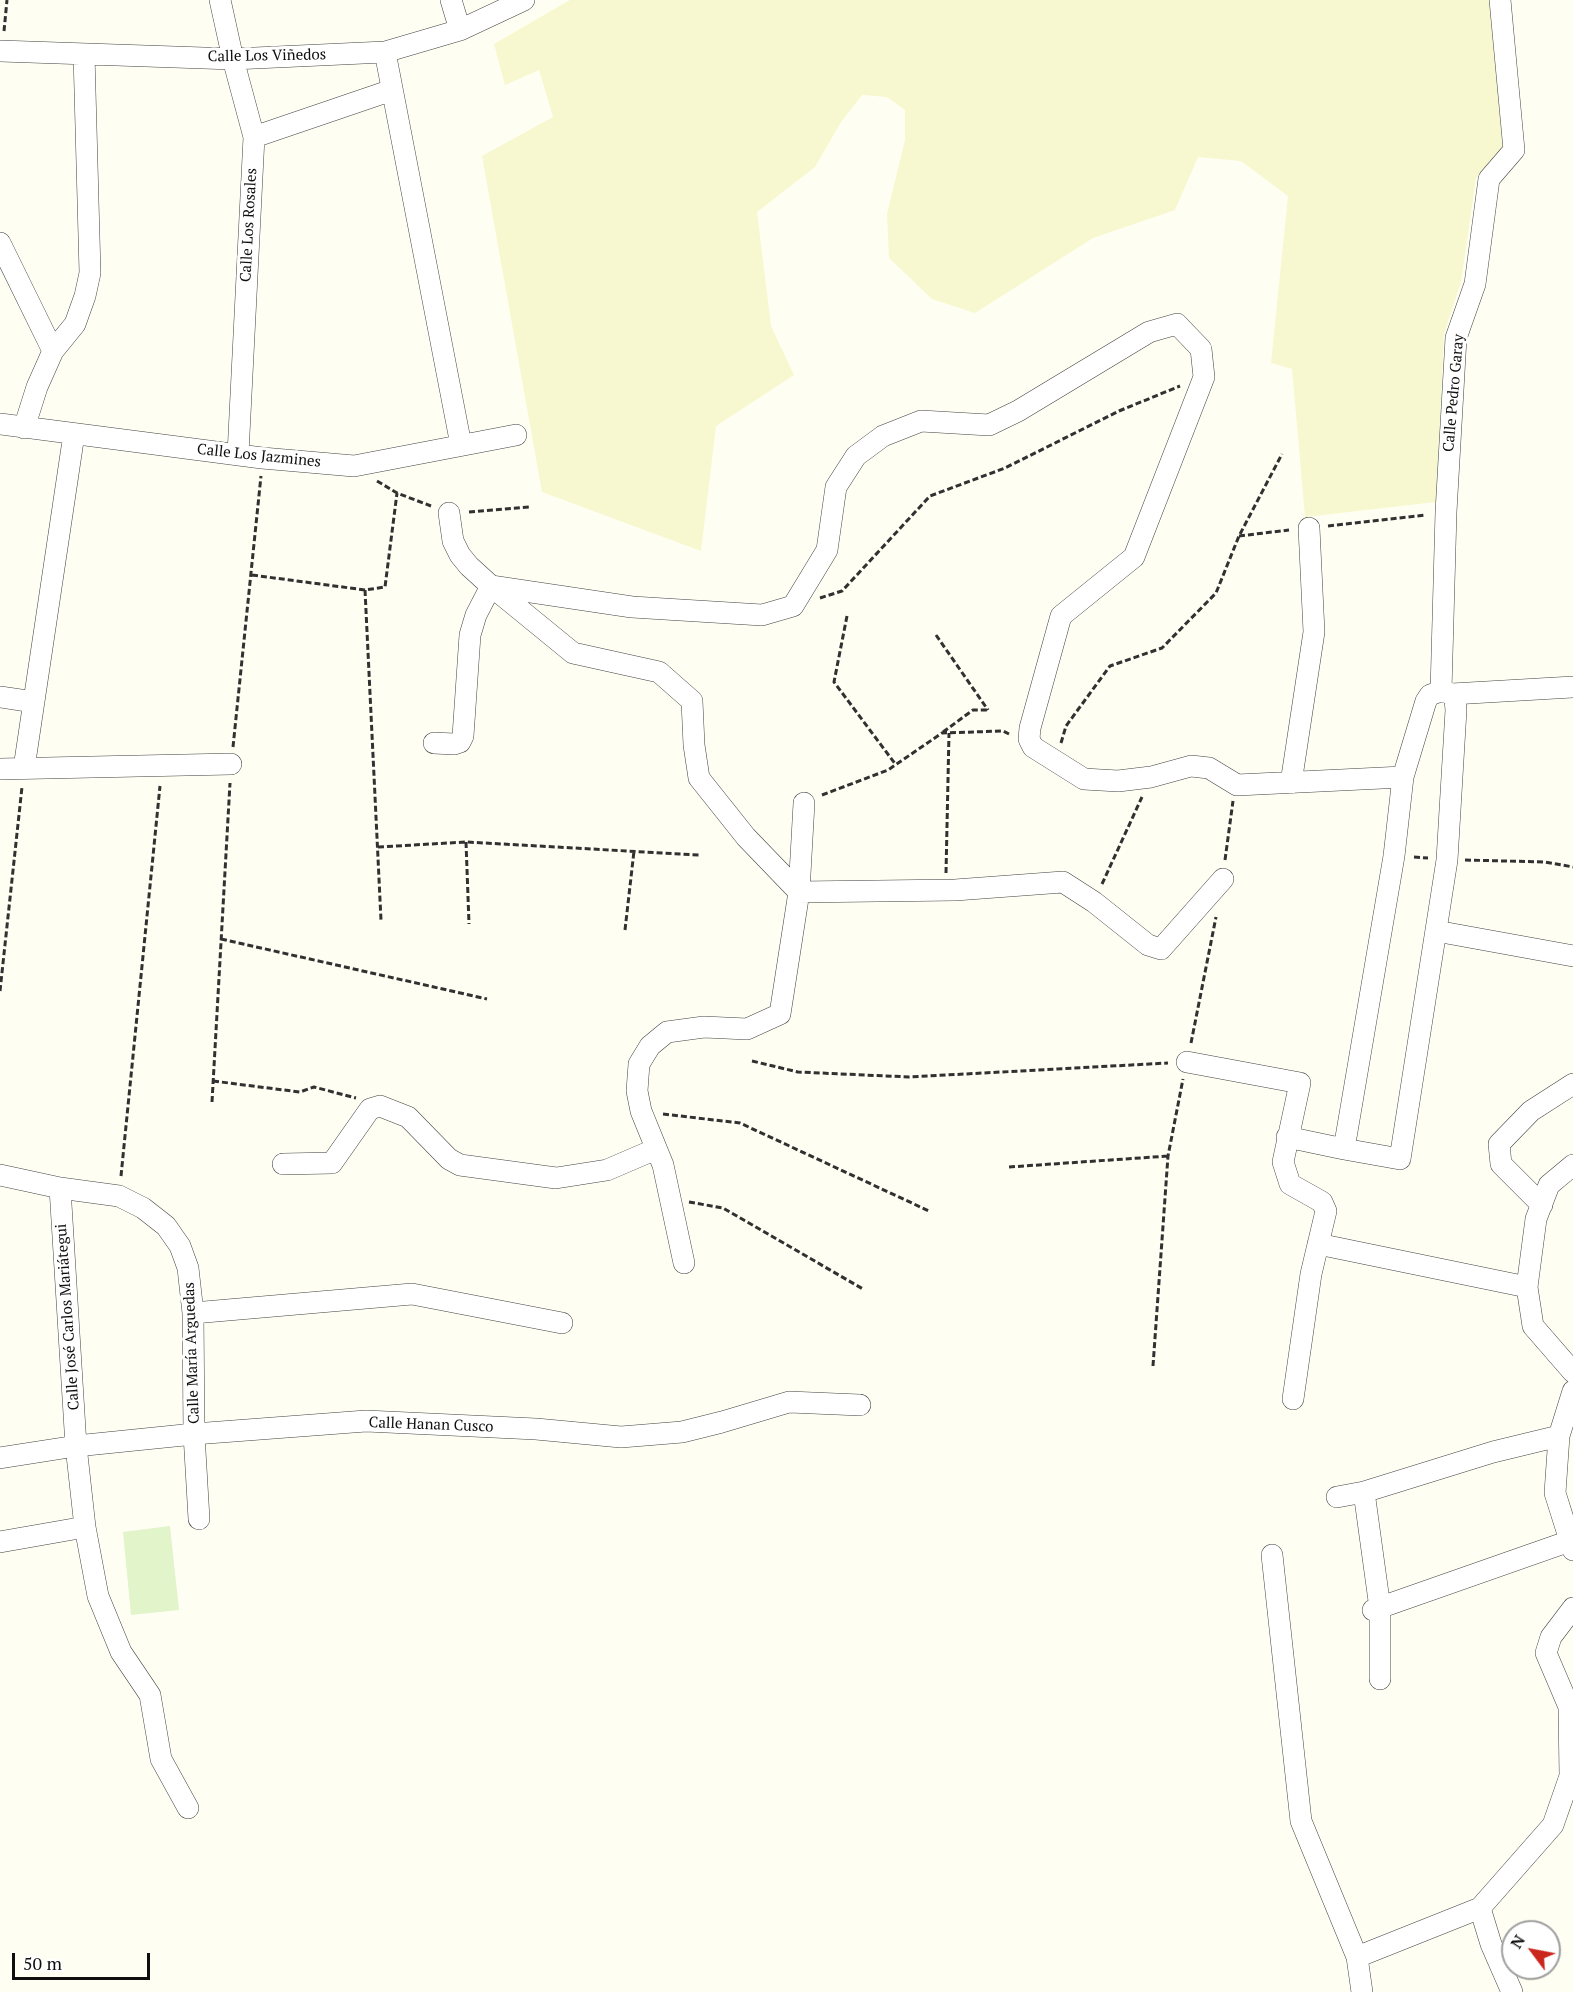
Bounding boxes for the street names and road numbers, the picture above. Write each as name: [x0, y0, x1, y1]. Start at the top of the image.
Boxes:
street label: Calle Los Viñedos: [208, 46, 326, 66]
street label: Calle Los Rosales: [237, 167, 261, 283]
street label: Calle Pedro Garay: [1440, 333, 1468, 453]
street label: Calle Los Jazmines: [196, 441, 322, 471]
street label: Calle José Carlos Mariátegui: [52, 1223, 84, 1411]
street label: Calle María Arguedas: [181, 1282, 203, 1424]
street label: Calle Hanan Cusco: [368, 1414, 494, 1436]

